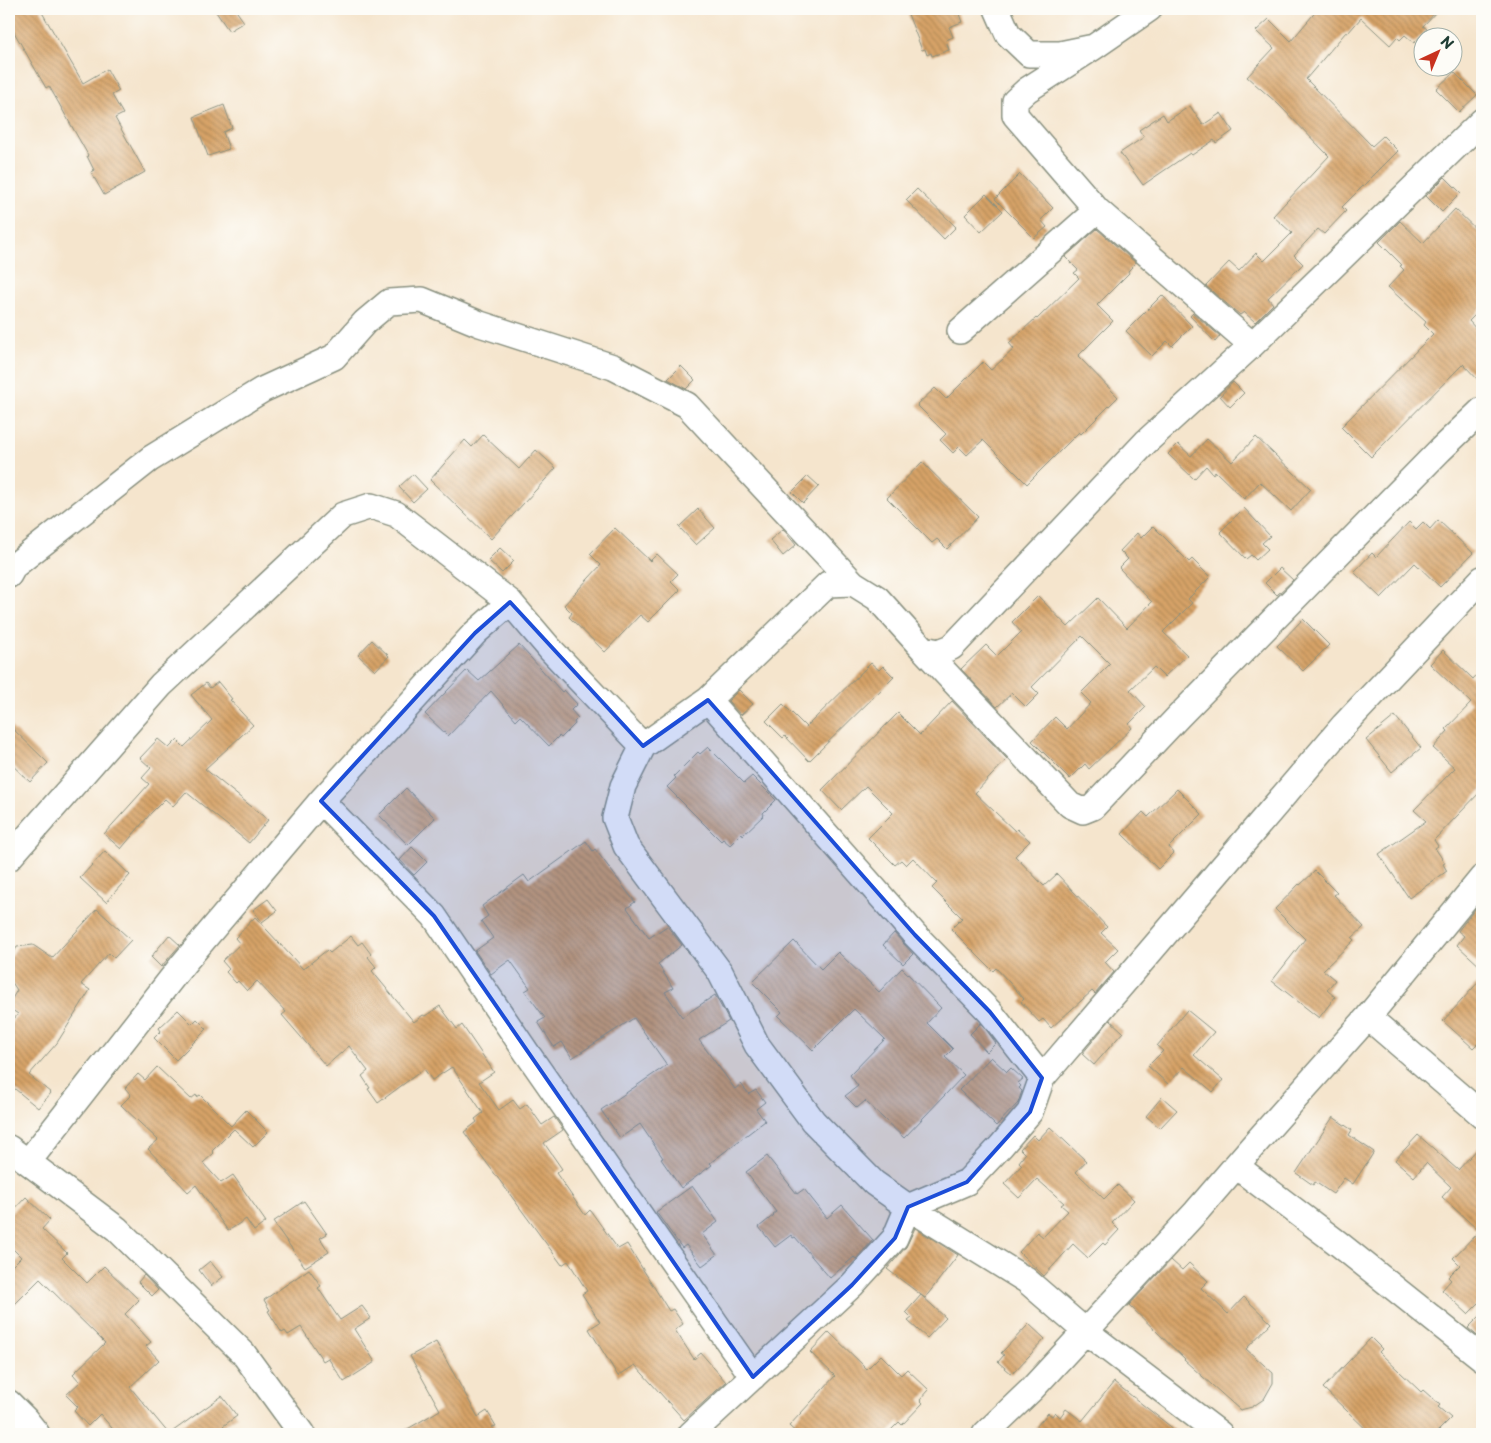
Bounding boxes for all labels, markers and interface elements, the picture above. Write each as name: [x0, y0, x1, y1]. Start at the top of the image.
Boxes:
north arrow: [1414, 28, 1464, 78]
text: N: [1436, 31, 1459, 54]

